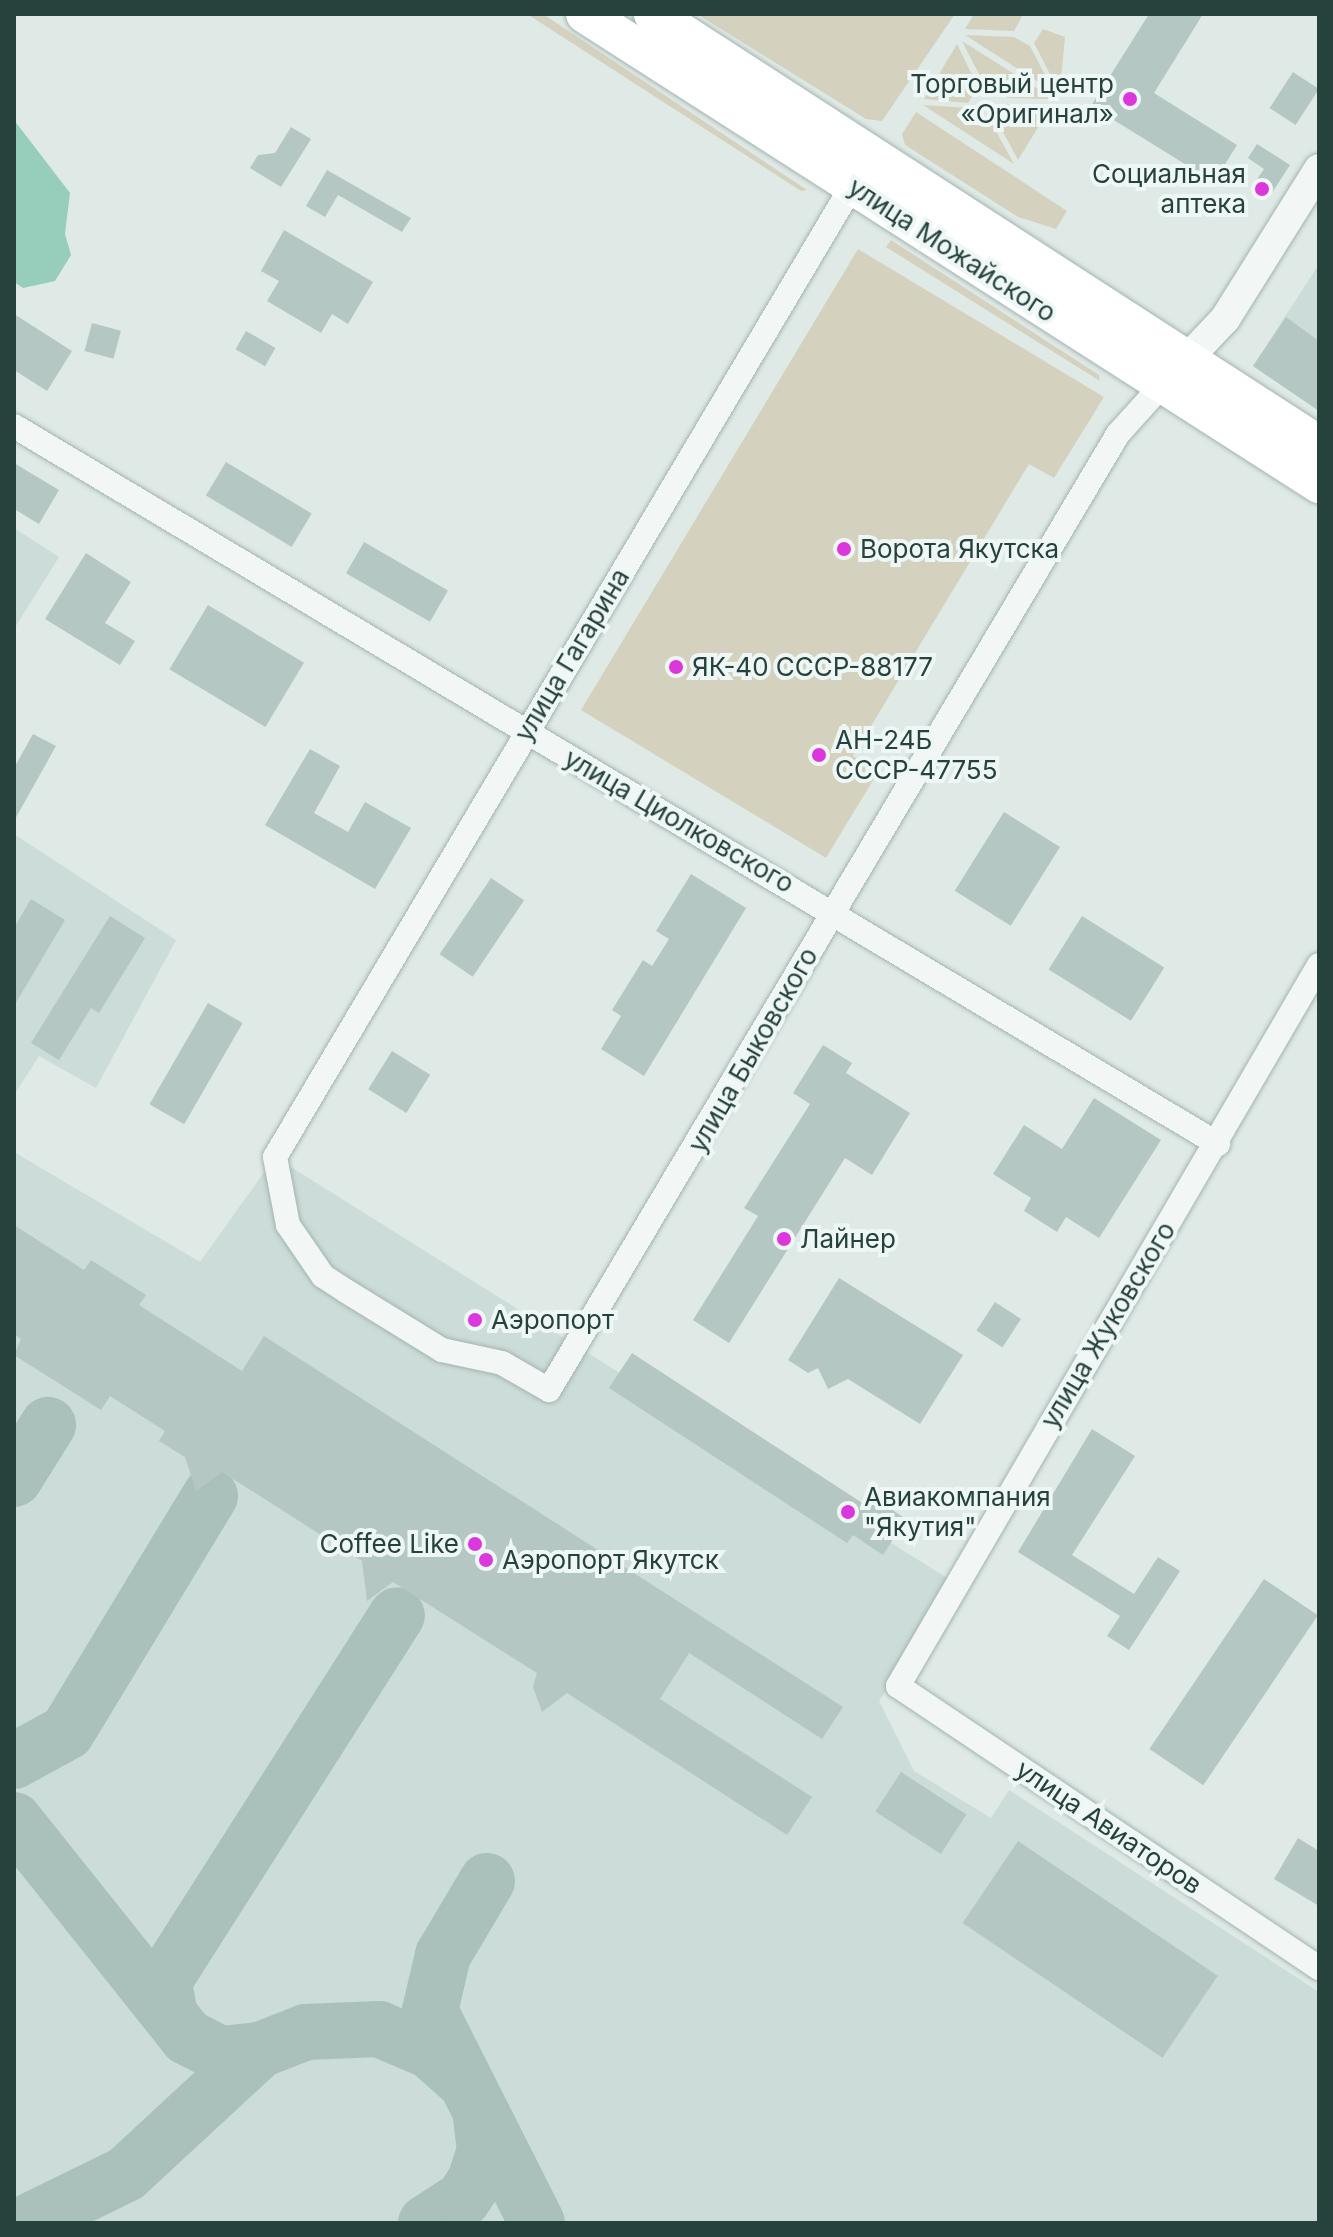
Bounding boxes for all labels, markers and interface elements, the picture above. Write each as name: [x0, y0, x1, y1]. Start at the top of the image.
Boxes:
place label: Торговый центр «Оригинал»: [910, 68, 1114, 130]
marker: Торговый центр «Оригинал»: [1121, 90, 1139, 108]
place label: Социальная аптека: [1092, 158, 1246, 220]
street label: улица Можайского: [842, 171, 1062, 329]
marker: Социальная аптека: [1253, 180, 1271, 198]
place label: Ворота Якутска: [860, 533, 1059, 565]
marker: Ворота Якутска: [835, 540, 853, 558]
street label: улица Гагарина: [508, 563, 636, 747]
place label: ЯК-40 СССР-88177: [692, 651, 933, 683]
marker: ЯК-40 СССР-88177: [667, 658, 685, 676]
place label: АН-24Б СССР-47755: [835, 724, 997, 786]
street label: улица Циолковского: [559, 742, 799, 900]
marker: АН-24Б СССР-47755: [810, 746, 828, 764]
street label: улица Быковского: [682, 942, 824, 1158]
street label: улица Жуковского: [1034, 1216, 1182, 1434]
place label: Лайнер: [800, 1223, 896, 1255]
marker: Лайнер: [775, 1230, 793, 1248]
place label: Аэропорт: [491, 1304, 614, 1336]
marker: Аэропорт: [466, 1311, 484, 1329]
place label: Авиакомпания "Якутия": [864, 1481, 1051, 1542]
marker: Авиакомпания "Якутия": [839, 1503, 857, 1521]
place label: Coffee Like: [319, 1528, 459, 1560]
marker: Coffee Like: [466, 1535, 484, 1553]
place label: Аэропорт Якутск: [502, 1544, 719, 1576]
marker: Аэропорт Якутск: [477, 1551, 495, 1569]
street label: улица Авиаторов: [1010, 1753, 1208, 1901]

